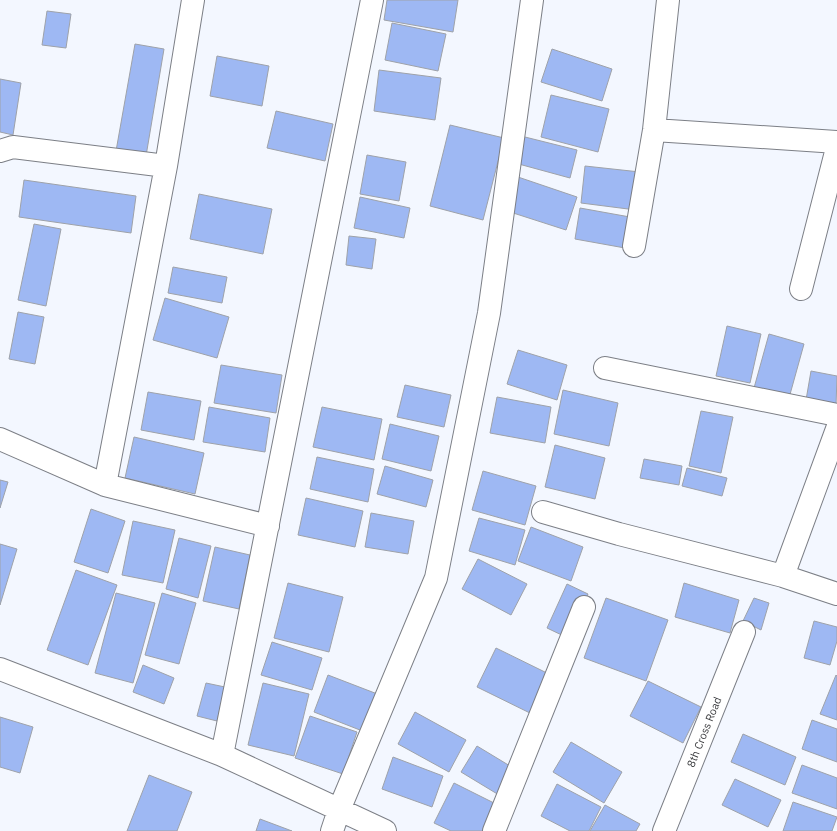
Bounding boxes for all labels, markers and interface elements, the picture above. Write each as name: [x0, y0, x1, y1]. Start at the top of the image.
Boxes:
street label: 8th Cross Road: [683, 695, 725, 769]

